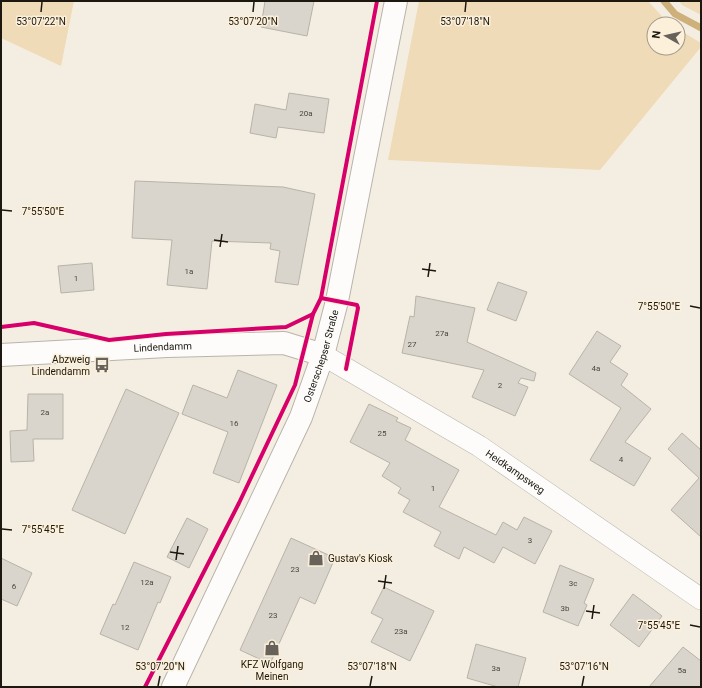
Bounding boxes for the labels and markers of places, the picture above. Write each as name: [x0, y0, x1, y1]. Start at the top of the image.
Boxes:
place label: Abzweig Lindendamm: [32, 354, 90, 377]
bus stop icon: Abzweig Lindendamm: [93, 356, 111, 374]
shop icon: Gustav's Kiosk: [307, 549, 325, 567]
place label: Gustav's Kiosk: [328, 553, 394, 564]
shop icon: KFZ Wolfgang Meinen: [263, 639, 281, 657]
place label: KFZ Wolfgang Meinen: [241, 659, 303, 682]

